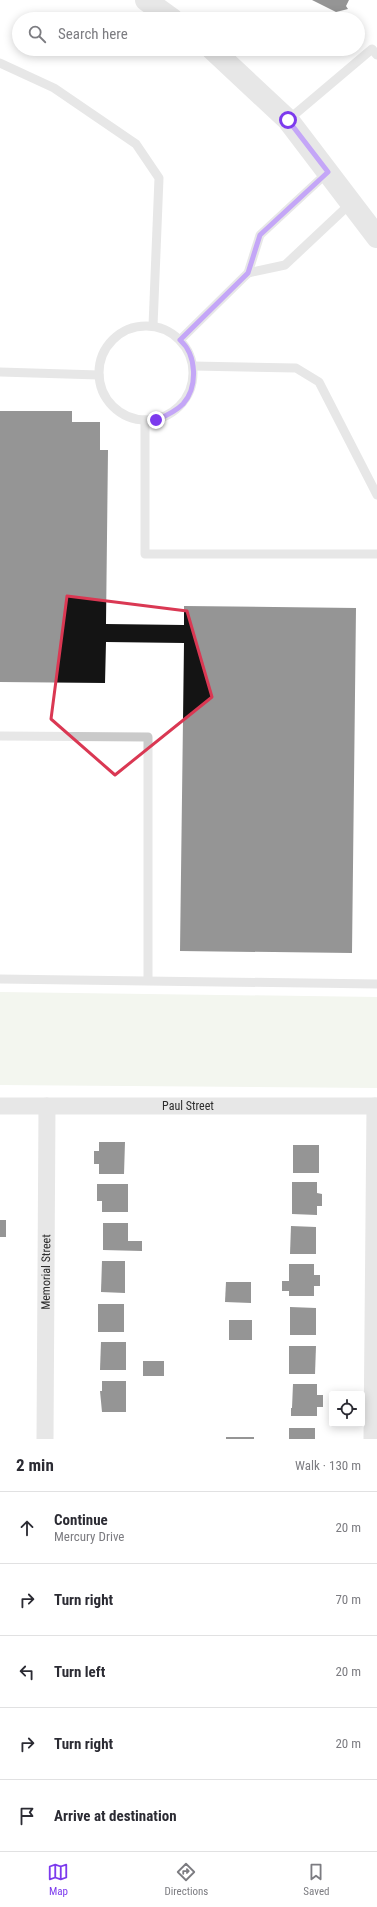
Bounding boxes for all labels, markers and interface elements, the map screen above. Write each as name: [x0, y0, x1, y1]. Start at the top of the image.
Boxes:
search box: [12, 12, 365, 56]
icon: search: [26, 23, 48, 45]
text: Search here: [58, 25, 128, 43]
route start: [279, 111, 297, 129]
route end: [147, 411, 165, 429]
street label: Paul Street: [162, 1099, 214, 1113]
street label: Memorial Street: [39, 1234, 53, 1310]
map controls: [329, 1391, 365, 1427]
button: locate: [329, 1391, 365, 1427]
text: 2 min: [16, 1455, 54, 1475]
text: Walk · 130 m: [295, 1458, 361, 1473]
text: Continue: [54, 1511, 108, 1529]
icon: ahead: [16, 1517, 38, 1539]
text: 20 m: [335, 1520, 361, 1535]
text: Mercury Drive: [54, 1529, 124, 1544]
icon: right: [16, 1589, 38, 1611]
text: Turn right: [54, 1591, 113, 1609]
text: 70 m: [335, 1592, 361, 1607]
icon: left: [16, 1661, 38, 1683]
text: Turn left: [54, 1663, 105, 1681]
text: 20 m: [335, 1664, 361, 1679]
icon: right: [16, 1733, 38, 1755]
text: Turn right: [54, 1735, 113, 1753]
text: 20 m: [335, 1736, 361, 1751]
icon: arrive: [16, 1805, 38, 1827]
text: Arrive at destination: [54, 1807, 177, 1825]
tab: Map: [47, 1861, 69, 1898]
tab: Directions: [164, 1861, 208, 1898]
tab: Saved: [303, 1861, 330, 1898]

